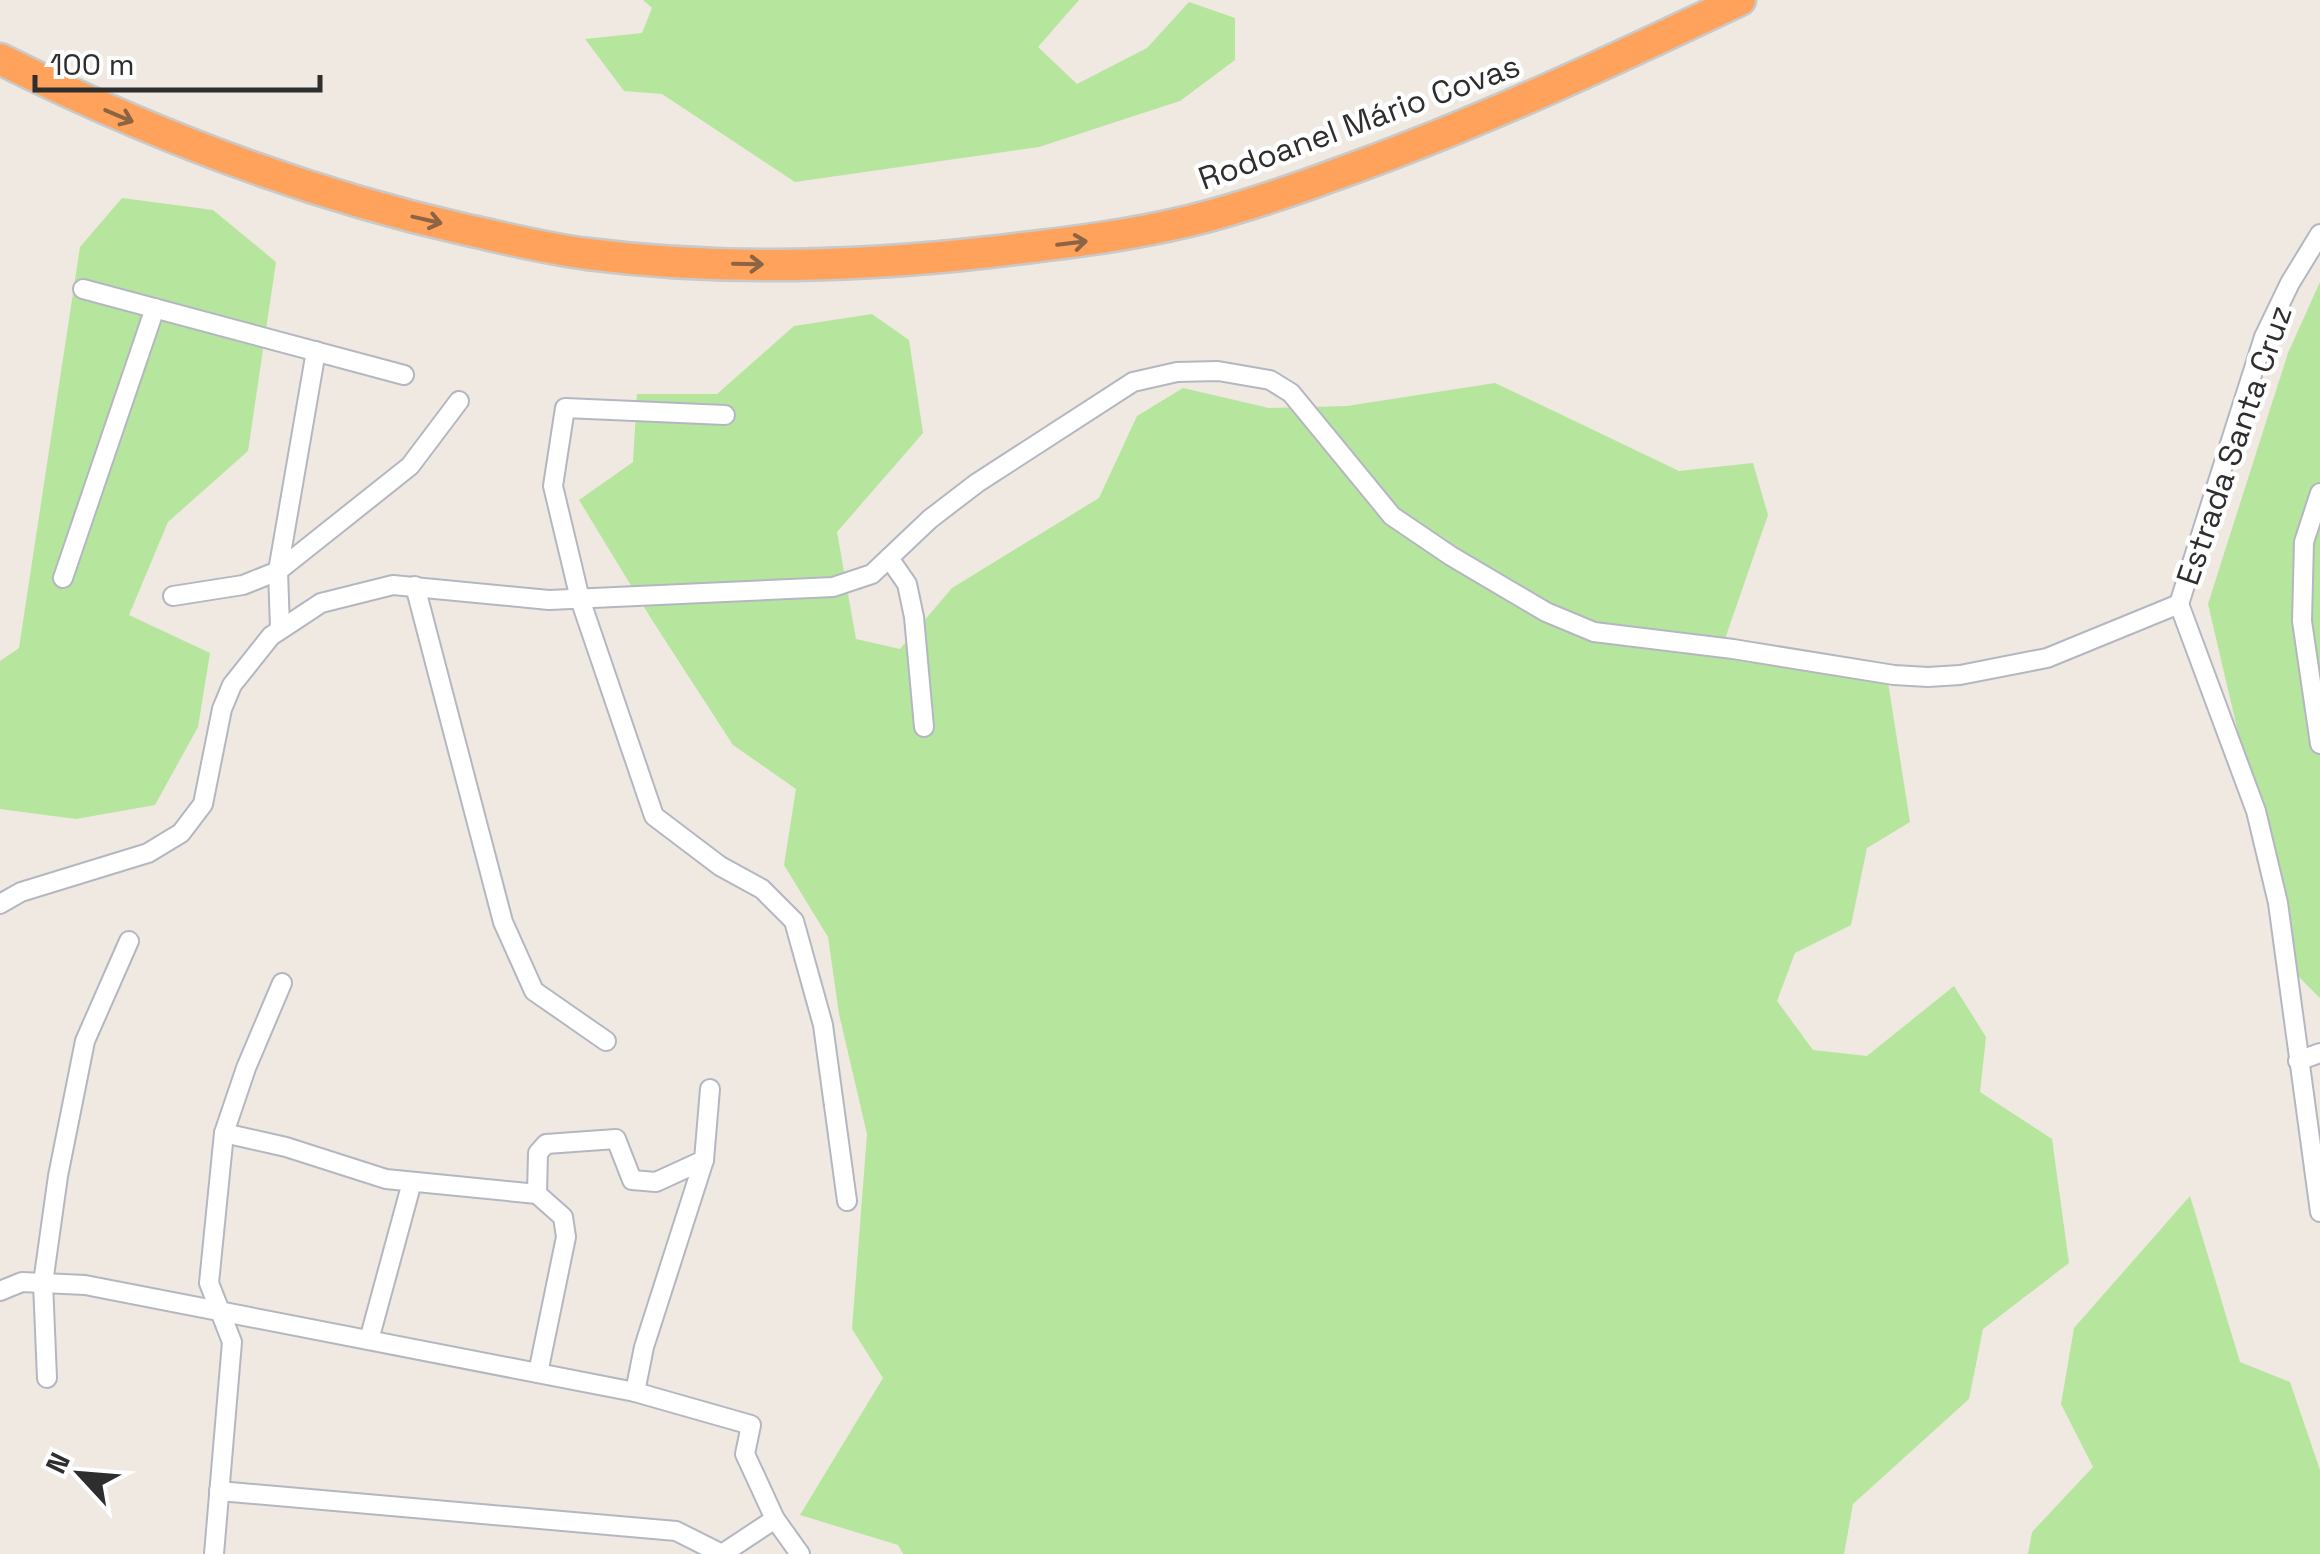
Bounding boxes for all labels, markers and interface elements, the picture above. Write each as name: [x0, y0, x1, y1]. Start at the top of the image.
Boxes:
scale bar: [35, 30, 320, 92]
text: 100 m: [50, 45, 135, 84]
street label: Rodoanel Mário Covas: [1193, 45, 1525, 199]
one-way arrow: [104, 108, 134, 126]
one-way arrow: [410, 212, 442, 230]
one-way arrow: [1055, 233, 1087, 252]
one-way arrow: [731, 254, 763, 273]
street label: Estrada Santa Cruz: [2167, 300, 2301, 590]
north arrow: [30, 1424, 130, 1524]
text: N: [37, 1447, 78, 1479]

